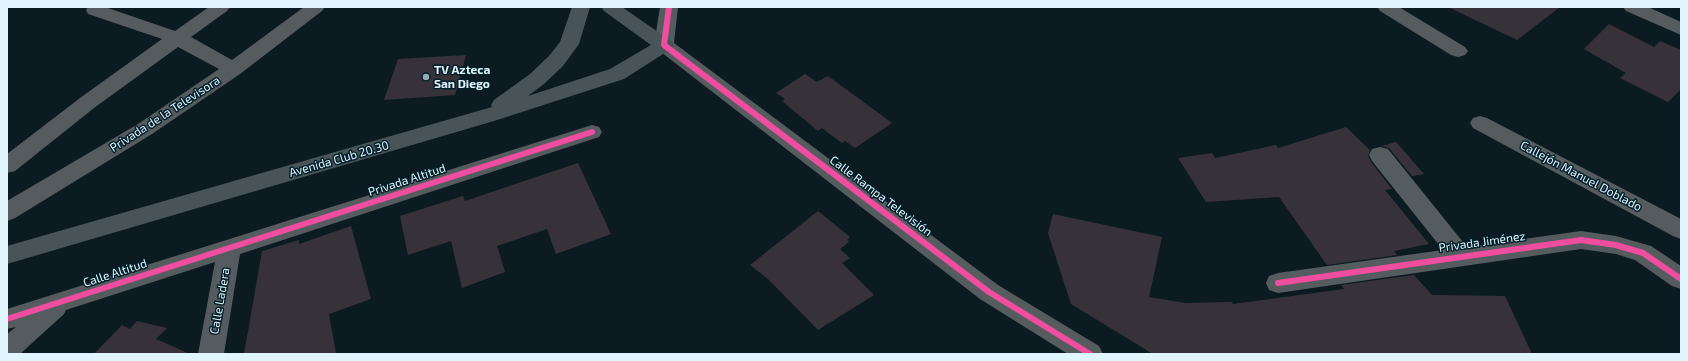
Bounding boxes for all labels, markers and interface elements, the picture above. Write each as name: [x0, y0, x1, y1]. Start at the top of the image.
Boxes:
place label: TV Azteca San Diego: [434, 63, 490, 91]
marker: TV Azteca San Diego: [421, 72, 431, 82]
street label: Privada de la Televisora: [107, 73, 223, 155]
street label: Avenida Club 20.30: [287, 138, 391, 180]
street label: Callejón Manuel Doblado: [1518, 138, 1644, 214]
street label: Calle Rampa Televisión: [827, 153, 935, 239]
street label: Privada Altitud: [366, 161, 448, 199]
street label: Privada Jiménez: [1438, 229, 1526, 255]
street label: Calle Altitud: [81, 256, 149, 290]
street label: Calle Ladera: [207, 267, 233, 335]

